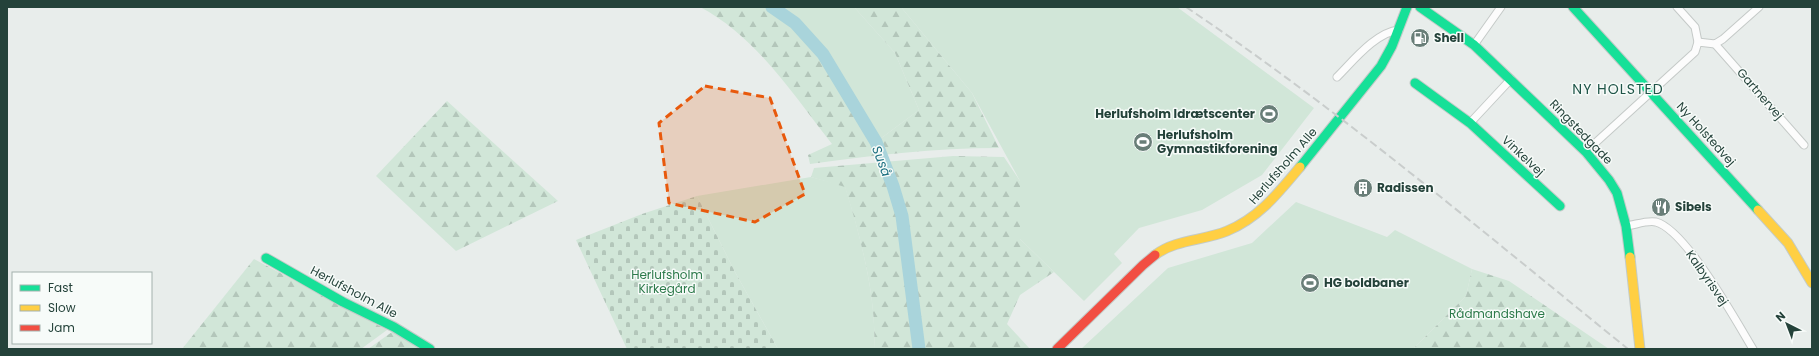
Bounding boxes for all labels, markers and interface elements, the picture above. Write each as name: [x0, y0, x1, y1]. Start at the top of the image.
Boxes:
fuel station icon: Shell: [1409, 27, 1431, 49]
place label: Shell: [1434, 29, 1464, 46]
street label: Gartnervej: [1733, 64, 1787, 123]
district label: NY HOLSTED: [1572, 79, 1664, 99]
street label: Ringstedgade: [1546, 96, 1617, 168]
street label: Ny Holstedvej: [1673, 98, 1740, 169]
sports icon: Herlufsholm Idrætscenter: [1258, 103, 1280, 125]
place label: Herlufsholm Idrætscenter: [1095, 105, 1255, 122]
street label: Herlufsholm Alle: [1245, 124, 1321, 208]
place label: Herlufsholm Gymnastikforening: [1157, 126, 1278, 157]
sports icon: Herlufsholm Gymnastikforening: [1132, 131, 1154, 153]
street label: Vinkelvej: [1498, 132, 1548, 180]
water label: Suså: [867, 143, 896, 179]
building icon: Radissen: [1352, 177, 1374, 199]
place label: Radissen: [1377, 179, 1434, 196]
restaurant icon: Sibels: [1650, 196, 1672, 218]
place label: Sibels: [1675, 198, 1712, 215]
street label: Kalbyrisvej: [1682, 247, 1733, 309]
street label: Herlufsholm Alle: [308, 261, 401, 322]
park label: Herlufsholm Kirkegård: [631, 266, 703, 297]
legend: [12, 272, 152, 344]
sports icon: HG boldbaner: [1299, 272, 1321, 294]
place label: HG boldbaner: [1324, 274, 1409, 291]
text: Fast: [48, 279, 73, 296]
text: Slow: [48, 299, 76, 316]
north arrow: [1767, 304, 1807, 344]
park label: Rådmandshave: [1449, 305, 1545, 322]
text: N: [1772, 308, 1789, 325]
text: Jam: [48, 319, 75, 336]

